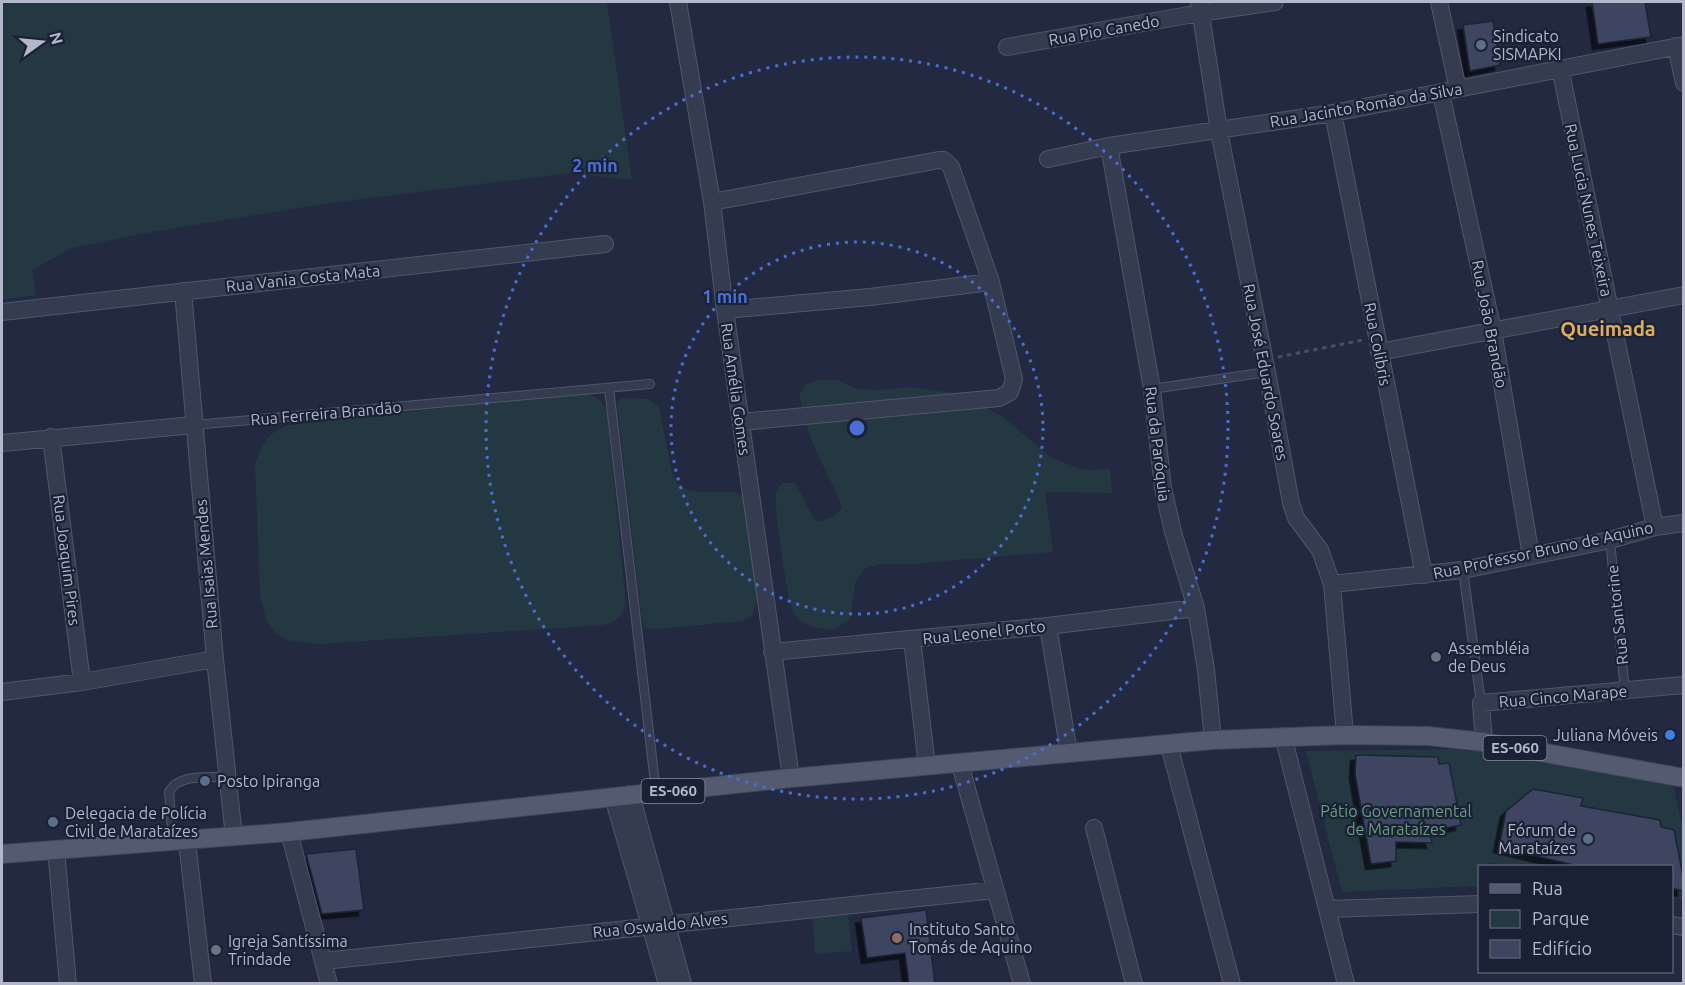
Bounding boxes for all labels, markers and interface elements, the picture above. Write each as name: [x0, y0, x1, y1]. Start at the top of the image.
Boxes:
street label: Rua Pio Canedo: [1047, 11, 1161, 49]
north arrow: [12, 12, 72, 72]
place label: Sindicato SISMAPKI: [1493, 27, 1562, 63]
text: N: [46, 30, 67, 46]
marker: Sindicato SISMAPKI: [1474, 38, 1488, 52]
street label: Rua Jacinto Romão da Silva: [1268, 79, 1464, 131]
street label: Rua Lucia Nunes Teixeira: [1562, 122, 1616, 298]
text: 2 min: [572, 155, 618, 175]
street label: Rua João Brandão: [1469, 258, 1511, 390]
street label: Rua Vania Costa Mata: [225, 261, 381, 295]
street label: Rua José Eduardo Soares: [1240, 282, 1292, 462]
text: 1 min: [702, 286, 748, 306]
street label: Rua Colibris: [1361, 301, 1395, 387]
district label: Queimada: [1560, 317, 1656, 340]
street label: Rua Amélia Gomes: [718, 322, 754, 456]
street label: Rua da Paróquia: [1142, 385, 1174, 503]
street label: Rua Ferreira Brandão: [250, 397, 402, 429]
centre of rings: [847, 418, 867, 438]
street label: Rua Joaquim Pires: [50, 494, 84, 626]
street label: Rua Isaias Mendes: [191, 498, 221, 630]
street label: Rua Professor Bruno de Aquino: [1431, 518, 1655, 582]
street label: Rua Santorine: [1603, 564, 1631, 666]
street label: Rua Leonel Porto: [922, 617, 1046, 647]
place label: Assembléia de Deus: [1448, 639, 1530, 675]
marker: Assembléia de Deus: [1429, 650, 1443, 664]
street label: Rua Cinco Marape: [1498, 681, 1628, 711]
place label: Juliana Móveis: [1553, 726, 1658, 744]
marker: Juliana Móveis: [1663, 728, 1677, 742]
road number: ES-060: [1484, 736, 1546, 760]
place label: Posto Ipiranga: [217, 772, 320, 790]
marker: Posto Ipiranga: [198, 774, 212, 788]
road number: ES-060: [642, 779, 704, 803]
park label: Pátio Governamental de Marataízes: [1320, 802, 1472, 838]
place label: Delegacia de Polícia Civil de Marataízes: [65, 804, 207, 840]
marker: Delegacia de Polícia Civil de Marataízes: [46, 815, 60, 829]
place label: Fórum de Marataízes: [1498, 821, 1576, 857]
marker: Fórum de Marataízes: [1581, 832, 1595, 846]
legend: [1478, 865, 1673, 973]
text: Rua: [1532, 878, 1563, 898]
text: Parque: [1532, 908, 1589, 928]
street label: Rua Oswaldo Alves: [592, 909, 728, 941]
place label: Instituto Santo Tomás de Aquino: [909, 920, 1032, 956]
marker: Instituto Santo Tomás de Aquino: [890, 931, 904, 945]
place label: Igreja Santíssima Trindade: [228, 932, 348, 968]
text: Edifício: [1532, 938, 1592, 958]
marker: Igreja Santíssima Trindade: [209, 943, 223, 957]

